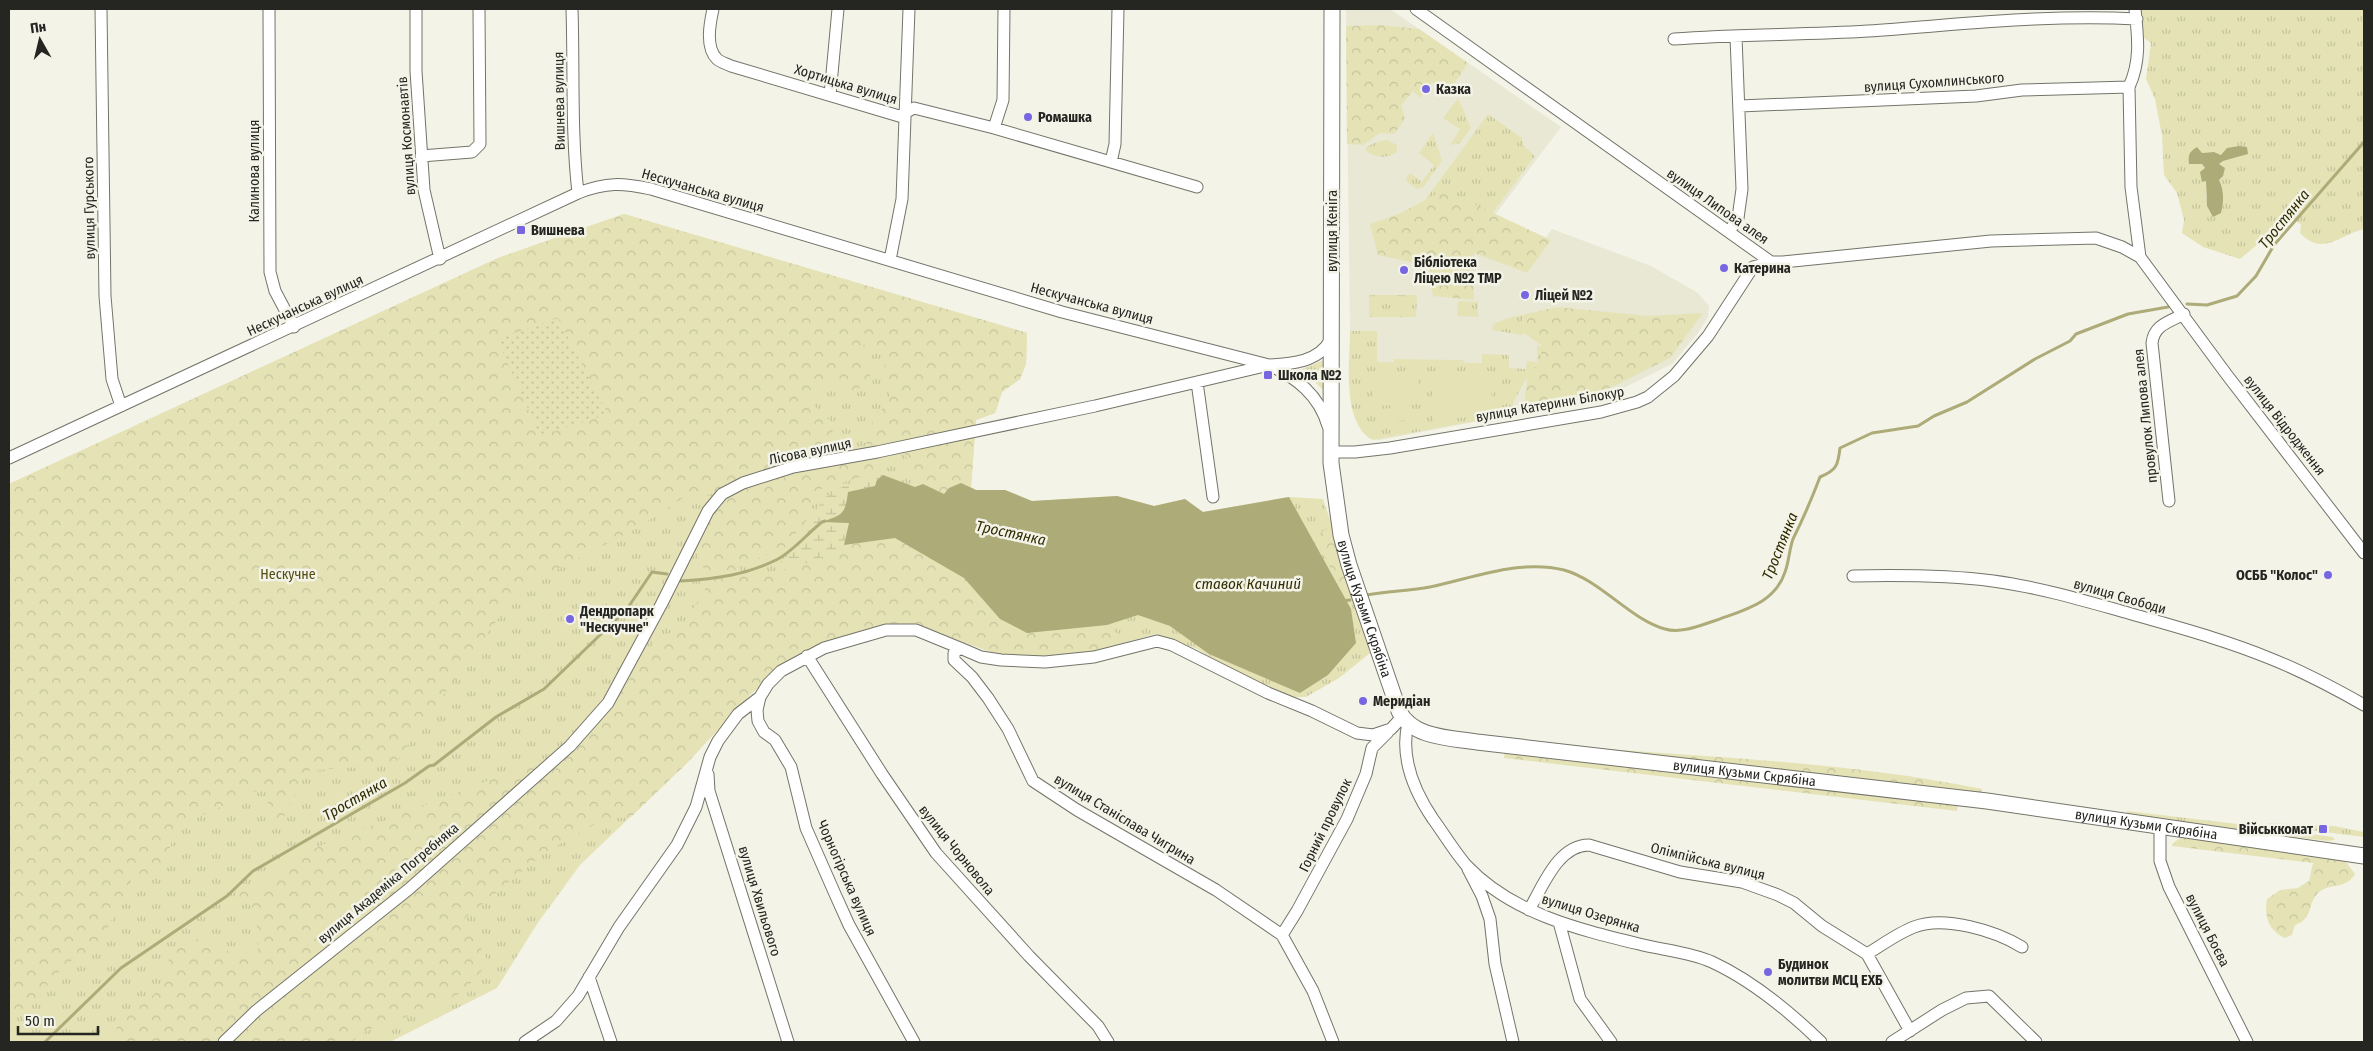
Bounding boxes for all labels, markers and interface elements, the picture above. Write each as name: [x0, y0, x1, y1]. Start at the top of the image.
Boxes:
north arrow: [15, 15, 65, 65]
text: Пн: [29, 18, 47, 37]
street label: Вишнева вулиця: [550, 52, 569, 150]
street label: Хортицька вулиця: [792, 61, 899, 108]
street label: вулиця Сухомлинського: [1863, 69, 2005, 96]
street label: вулиця Космонавтів: [394, 76, 419, 196]
place label: Казка: [1436, 81, 1471, 98]
marker: Казка: [1420, 83, 1432, 95]
place label: Ромашка: [1038, 109, 1092, 126]
marker: Ромашка: [1022, 111, 1034, 123]
street label: Калинова вулиця: [246, 120, 263, 222]
street label: вулиця Гурського: [80, 156, 99, 260]
street label: Нескучанська вулиця: [640, 165, 766, 216]
street label: вулиця Липова алея: [1663, 165, 1772, 248]
water label: Тростянка: [2255, 186, 2313, 252]
street label: вулиця Кеніга: [1324, 190, 1341, 272]
place label: Вишнева: [531, 222, 585, 239]
marker: Вишнева: [515, 224, 527, 236]
place label: Бібліотека Ліцею №2 ТМР: [1414, 254, 1502, 287]
place label: Катерина: [1734, 260, 1791, 277]
marker: Катерина: [1718, 262, 1730, 274]
marker: Бібліотека Ліцею №2 ТМР: [1398, 264, 1410, 276]
street label: Нескучанська вулиця: [244, 271, 366, 340]
street label: Нескучанська вулиця: [1029, 279, 1155, 328]
place label: Ліцей №2: [1535, 287, 1593, 304]
marker: Ліцей №2: [1519, 289, 1531, 301]
street label: провулок Липова алея: [2130, 348, 2161, 484]
place label: Школа №2: [1278, 367, 1342, 384]
marker: Школа №2: [1262, 369, 1274, 381]
street label: вулиця Відродження: [2240, 372, 2329, 479]
street label: вулиця Катерини Білокур: [1475, 383, 1626, 426]
street label: Лісова вулиця: [767, 434, 853, 469]
water label: Тростянка: [1758, 510, 1802, 582]
water label: Тростянка: [974, 517, 1048, 549]
street label: вулиця Кузьми Скрябіна: [1334, 538, 1395, 680]
park label: Нескучне: [260, 566, 316, 583]
place label: ОСББ "Колос": [2236, 567, 2318, 584]
marker: ОСББ "Колос": [2322, 569, 2334, 581]
water label: ставок Качиний: [1195, 575, 1301, 593]
street label: вулиця Свободи: [2072, 575, 2168, 618]
place label: Дендропарк "Нескучне": [579, 603, 655, 636]
marker: Дендропарк "Нескучне": [564, 613, 576, 625]
place label: Меридіан: [1373, 693, 1430, 710]
marker: Меридіан: [1357, 695, 1369, 707]
street label: вулиця Кузьми Скрябіна: [1672, 757, 1817, 790]
street label: вулиця Станіслава Чигрина: [1051, 770, 1199, 868]
water label: Тростянка: [320, 773, 390, 825]
street label: Горний провулок: [1295, 775, 1356, 875]
street label: вулиця Чорновола: [915, 802, 998, 899]
street label: вулиця Кузьми Скрябіна: [2074, 806, 2219, 844]
street label: Чорногірська вулиця: [813, 818, 880, 939]
street label: вулиця Академіка Погребняка: [314, 819, 462, 947]
place label: Військкомат: [2239, 821, 2314, 838]
marker: Військкомат: [2317, 823, 2329, 835]
street label: Олімпійська вулиця: [1649, 839, 1767, 884]
street label: вулиця Хвильового: [735, 844, 784, 958]
street label: вулиця Озерянка: [1540, 890, 1642, 937]
street label: вулиця Боєва: [2182, 891, 2233, 970]
place label: Будинок молитви МСЦ ЕХБ: [1778, 956, 1883, 989]
marker: Будинок молитви МСЦ ЕХБ: [1762, 966, 1774, 978]
scale bar: [18, 1004, 98, 1036]
text: 50 m: [25, 1012, 55, 1030]

